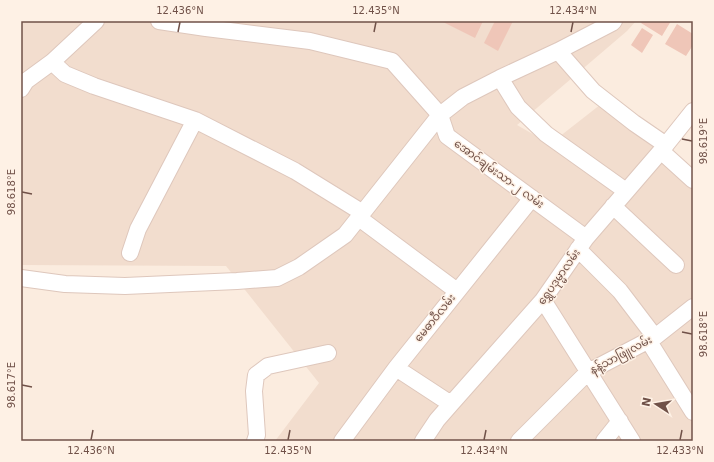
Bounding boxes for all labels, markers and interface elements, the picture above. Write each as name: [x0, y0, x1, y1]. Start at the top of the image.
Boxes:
text: 12.436°N: [156, 5, 204, 16]
text: 12.435°N: [352, 5, 400, 16]
text: 12.434°N: [549, 5, 597, 16]
text: 98.619°E: [698, 118, 709, 164]
street label: အောင်ချမ်းသာ-၂ လမ်း: [450, 136, 547, 213]
text: 98.618°E: [6, 169, 17, 215]
street label: ရွှေပဒုမ္မာလမ်း: [534, 246, 585, 309]
street label: မေဓာဝီလမ်း: [411, 291, 458, 345]
text: 98.618°E: [698, 311, 709, 357]
street label: နန့်သာဖြူလမ်း: [587, 332, 655, 379]
text: 98.617°E: [6, 362, 17, 408]
north arrow: [636, 384, 676, 424]
text: N: [639, 396, 654, 408]
text: 12.436°N: [67, 445, 115, 456]
text: 12.435°N: [264, 445, 312, 456]
text: 12.434°N: [460, 445, 508, 456]
text: 12.433°N: [656, 445, 704, 456]

